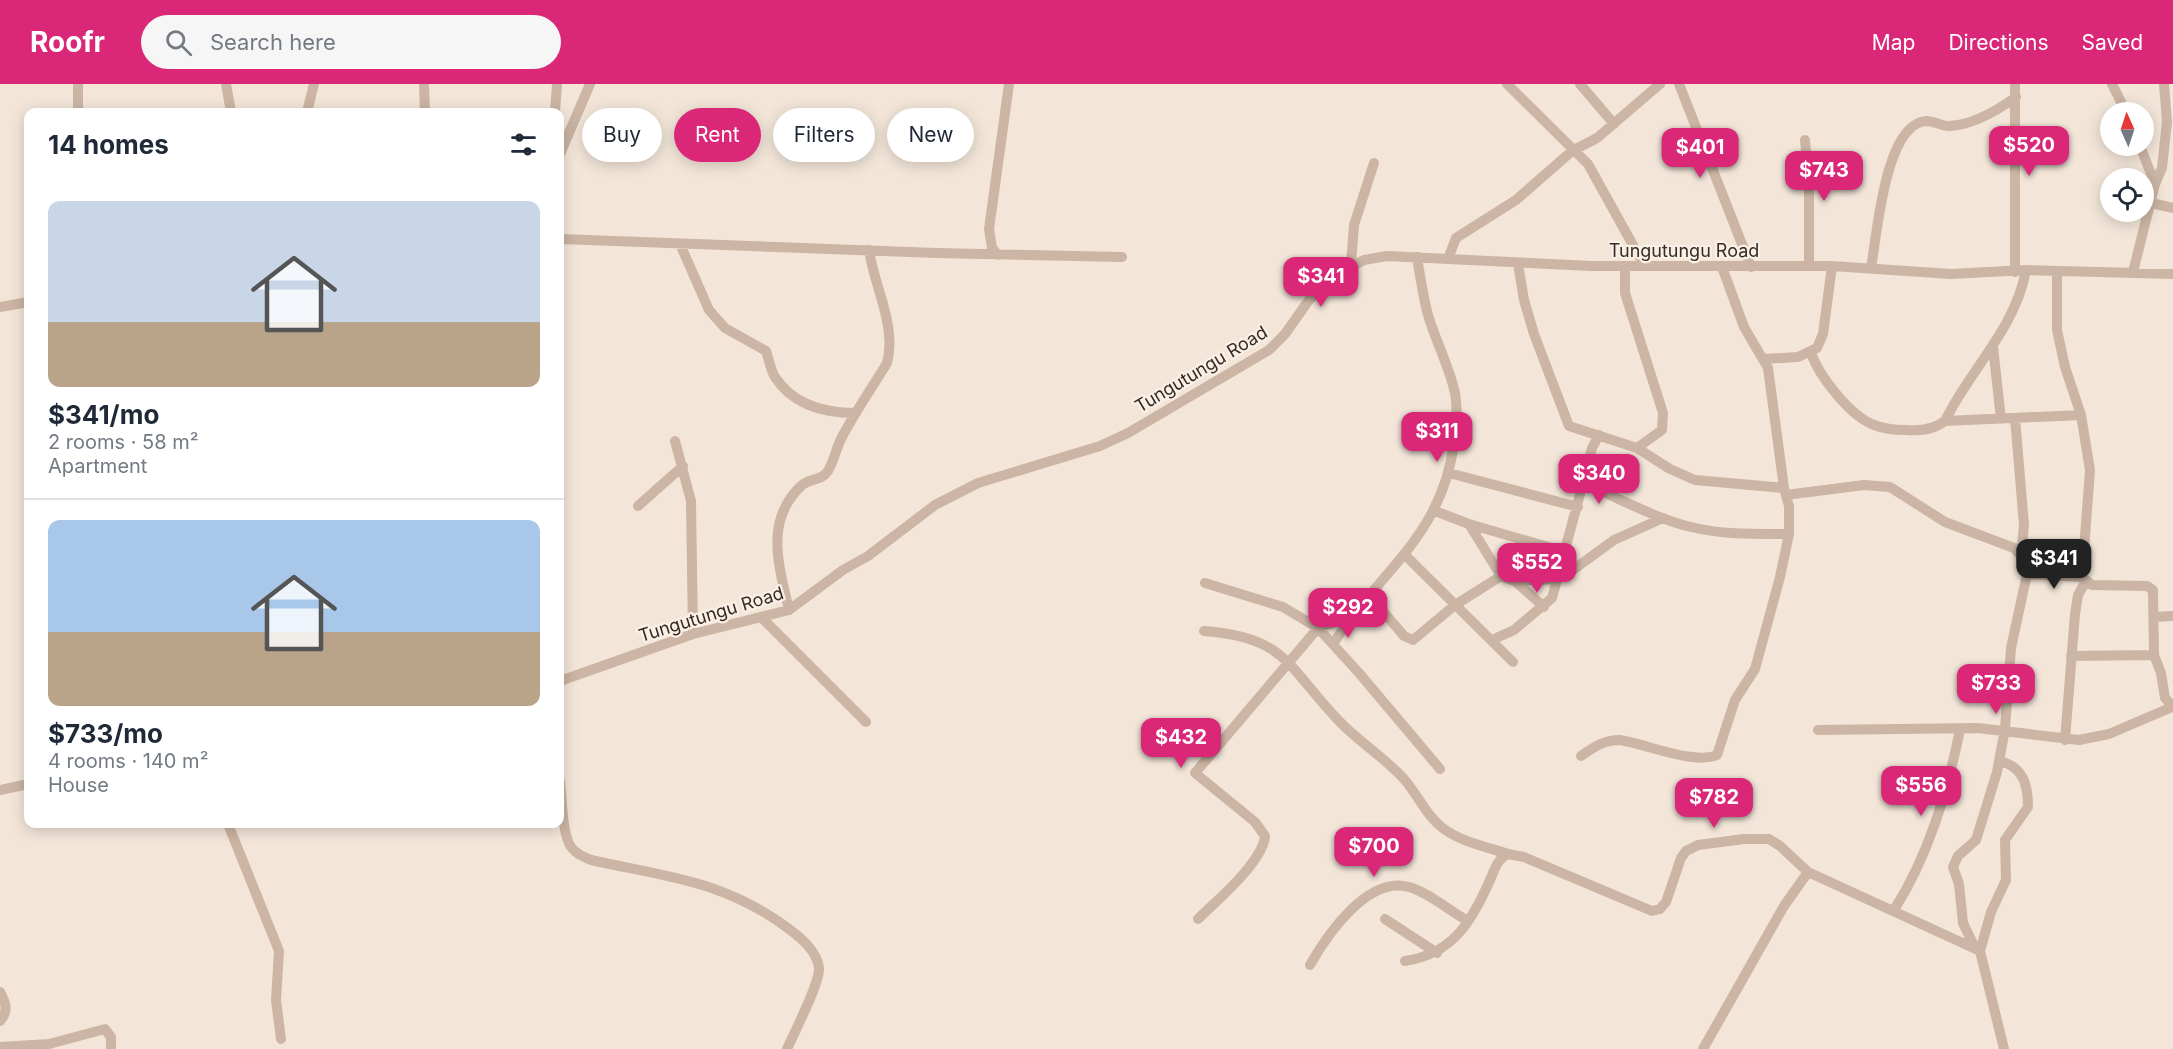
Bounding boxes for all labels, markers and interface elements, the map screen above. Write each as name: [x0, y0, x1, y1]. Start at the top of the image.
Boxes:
search box: [141, 15, 561, 69]
text: Roofr: [30, 25, 105, 59]
icon: search: [162, 26, 195, 59]
text: Search here: [210, 29, 336, 55]
text: Map: [1872, 30, 1915, 55]
text: Directions: [1948, 30, 2049, 55]
text: Saved: [2082, 30, 2143, 55]
north arrow: [2100, 102, 2154, 156]
map controls: [2100, 102, 2154, 222]
chip: Buy: [582, 108, 662, 162]
chip: Rent: [674, 108, 761, 162]
chip: Filters: [773, 108, 875, 162]
chip: New: [887, 108, 974, 162]
pin: $520: [1993, 126, 2065, 177]
icon: filters: [507, 128, 540, 161]
pin: $401: [1664, 128, 1736, 179]
text: 14 homes: [48, 129, 169, 160]
text: $520: [2003, 133, 2055, 157]
text: $401: [1676, 135, 1724, 159]
pin: $743: [1788, 151, 1860, 202]
text: $743: [1799, 158, 1849, 182]
button: locate: [2100, 168, 2154, 222]
icon: home: [240, 240, 348, 348]
street label: Tungutungu Road: [1609, 240, 1759, 261]
pin: $341: [1285, 257, 1357, 308]
text: $341: [1297, 264, 1345, 288]
street label: Tungutungu Road: [1131, 321, 1271, 417]
text: $341/mo: [48, 399, 159, 430]
pin: $311: [1401, 412, 1473, 463]
text: $311: [1415, 419, 1459, 443]
text: 2 rooms · 58 m²: [48, 430, 199, 454]
text: Apartment: [48, 454, 147, 478]
pin: $340: [1563, 454, 1635, 505]
text: $340: [1572, 461, 1626, 485]
pin: $341: [2018, 539, 2090, 590]
pin: $552: [1501, 543, 1573, 594]
text: $341: [2030, 546, 2078, 570]
text: $552: [1511, 550, 1563, 574]
icon: home: [240, 559, 348, 667]
street label: Tungutungu Road: [636, 582, 786, 646]
pin: $292: [1312, 588, 1384, 639]
text: $292: [1322, 595, 1374, 619]
pin: $733: [1960, 664, 2032, 715]
text: $733: [1971, 671, 2021, 695]
text: $733/mo: [48, 718, 163, 749]
pin: $432: [1145, 718, 1217, 769]
text: $432: [1155, 725, 1207, 749]
text: 4 rooms · 140 m²: [48, 749, 208, 773]
pin: $556: [1885, 766, 1957, 817]
text: House: [48, 773, 109, 797]
text: $556: [1895, 773, 1947, 797]
pin: $782: [1678, 778, 1750, 829]
text: $782: [1689, 785, 1739, 809]
pin: $700: [1338, 827, 1410, 878]
text: $700: [1348, 834, 1400, 858]

